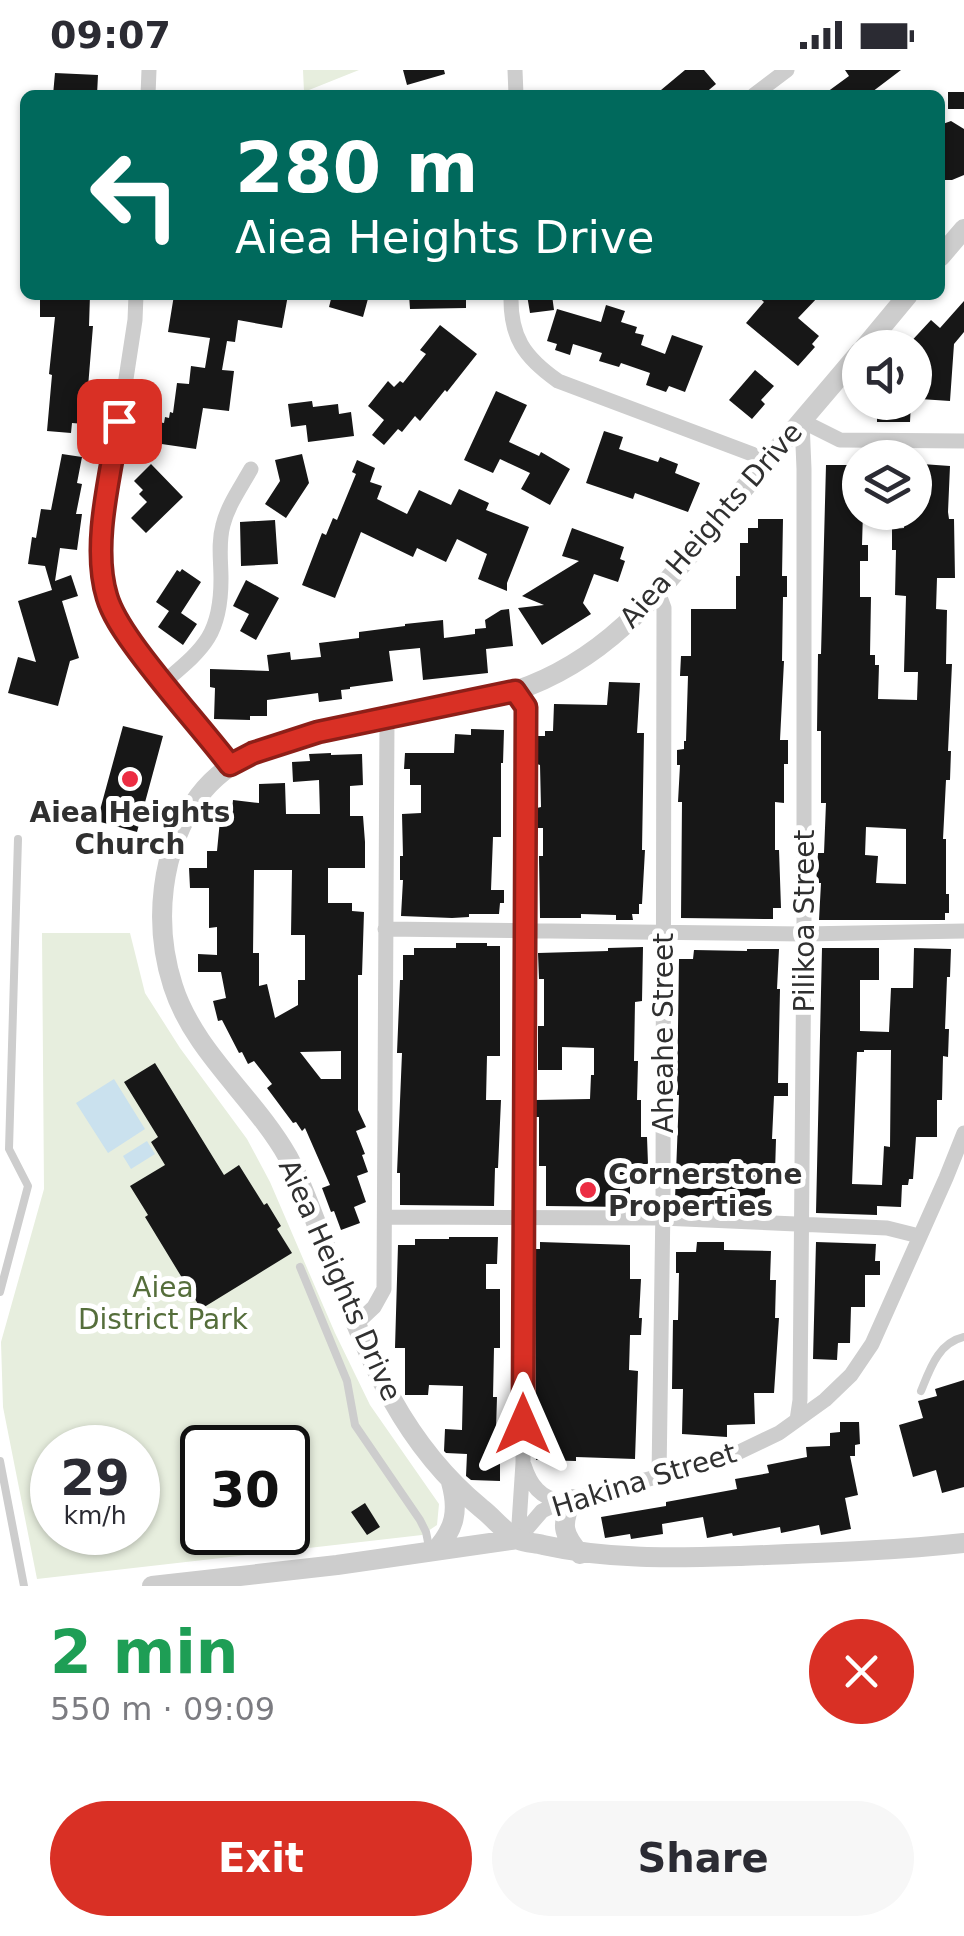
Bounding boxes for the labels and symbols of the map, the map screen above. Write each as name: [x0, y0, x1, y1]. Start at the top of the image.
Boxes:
pin: [77, 379, 162, 464]
street label: Aiea Heights Drive: [613, 416, 809, 634]
marker: Aiea Heights Church: [119, 768, 141, 790]
place label: Aiea Heights Church: [30, 796, 230, 861]
street label: Pilikoa Street: [788, 829, 821, 1013]
street label: Aheahe Street: [647, 933, 680, 1133]
street label: Aiea Heights Drive: [272, 1154, 408, 1406]
place label: Cornerstone Properties: [608, 1158, 803, 1223]
marker: Cornerstone Properties: [577, 1179, 599, 1201]
park label: Aiea District Park: [78, 1271, 249, 1336]
position arrow: [471, 1372, 575, 1476]
speed limit sign: 30: [180, 1425, 310, 1555]
street label: Hakina Street: [548, 1436, 740, 1524]

